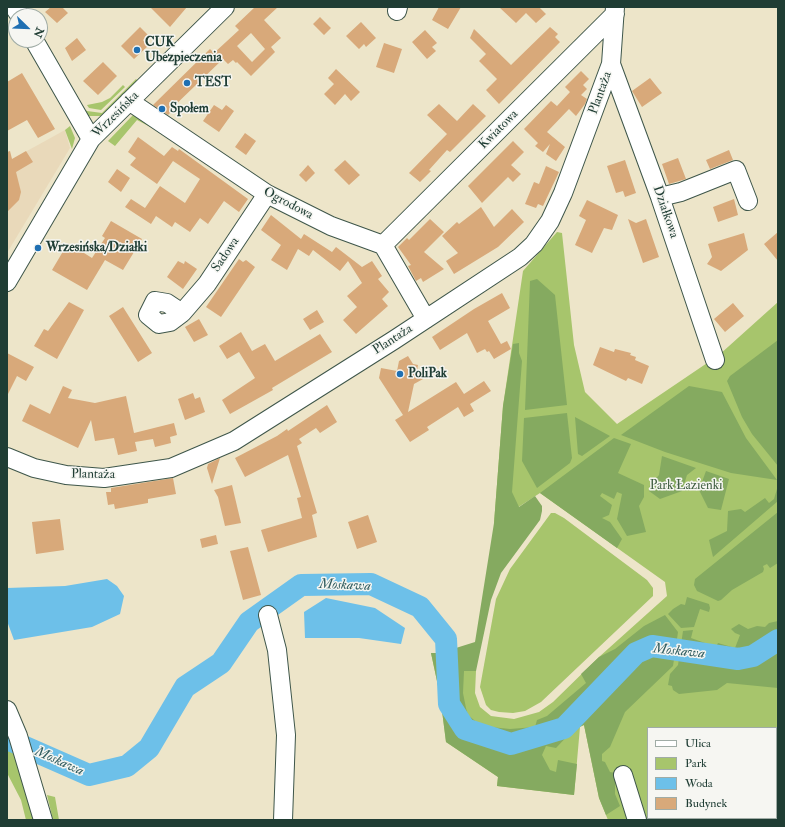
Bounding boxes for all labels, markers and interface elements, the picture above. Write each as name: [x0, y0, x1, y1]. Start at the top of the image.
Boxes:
north arrow: [8, 8, 48, 48]
text: N: [31, 25, 46, 40]
place label: CUK Ubezpieczenia: [145, 35, 222, 66]
marker: CUK Ubezpieczenia: [132, 45, 142, 55]
street label: Plantaża: [586, 70, 616, 116]
place label: TEST: [195, 75, 231, 91]
marker: TEST: [182, 78, 192, 88]
street label: Wrzesińska: [90, 89, 142, 141]
place label: Społem: [170, 101, 209, 117]
marker: Społem: [157, 104, 167, 114]
street label: Kwiatowa: [476, 107, 522, 153]
street label: Ogrodowa: [261, 184, 315, 224]
street label: Działkowa: [649, 184, 681, 240]
street label: Sadowa: [209, 235, 243, 275]
place label: Wrzesińska/Działki: [46, 240, 147, 256]
marker: Wrzesińska/Działki: [33, 243, 43, 253]
street label: Plantaża: [370, 321, 416, 359]
place label: PoliPak: [408, 366, 447, 382]
marker: PoliPak: [395, 369, 405, 379]
street label: Plantaża: [71, 467, 115, 483]
park label: Park Łazienki: [650, 478, 722, 494]
water label: Moskawa: [319, 577, 371, 595]
water label: Moskawa: [652, 641, 706, 663]
legend: [647, 727, 777, 819]
text: Ulica: [685, 736, 711, 751]
water label: Moskawa: [32, 744, 86, 780]
text: Park: [685, 756, 707, 771]
text: Woda: [685, 776, 713, 791]
text: Budynek: [685, 796, 727, 811]

